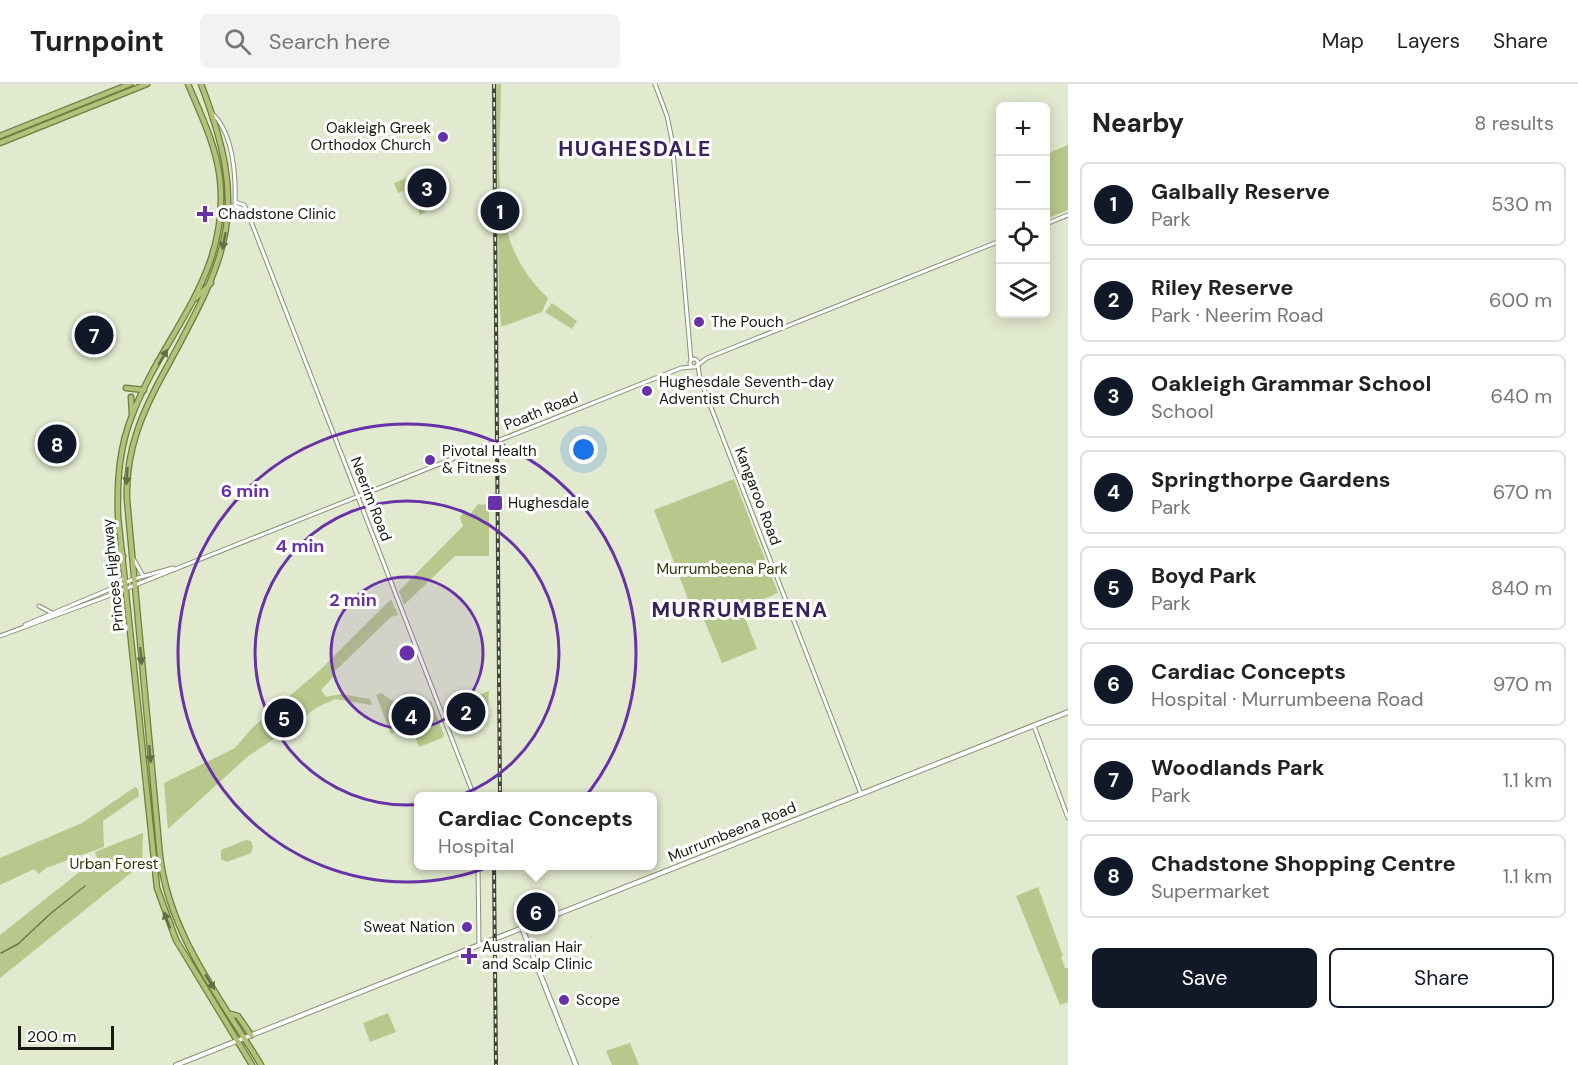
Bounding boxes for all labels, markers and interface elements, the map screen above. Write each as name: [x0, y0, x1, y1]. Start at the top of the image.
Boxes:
search box: [200, 14, 620, 68]
text: Turnpoint: [30, 23, 164, 60]
icon: search: [221, 25, 254, 58]
text: Search here: [269, 27, 390, 56]
text: Map: [1322, 27, 1364, 55]
text: Layers: [1397, 27, 1460, 55]
text: Share: [1493, 27, 1548, 55]
map controls: [996, 102, 1050, 318]
button: +: [996, 102, 1050, 156]
text: Nearby: [1092, 106, 1184, 140]
text: 8 results: [1474, 110, 1554, 136]
place label: Oakleigh Greek Orthodox Church: [311, 118, 431, 155]
marker: Oakleigh Greek Orthodox Church: [436, 130, 450, 144]
district label: HUGHESDALE: [558, 135, 712, 163]
button: −: [996, 156, 1050, 210]
pin: 3: [408, 166, 446, 210]
text: Galbally Reserve: [1151, 177, 1330, 206]
pin: 1: [480, 188, 520, 234]
text: 1: [1110, 191, 1117, 217]
text: 530 m: [1491, 191, 1552, 217]
place label: Chadstone Clinic: [218, 204, 336, 224]
marker: Chadstone Clinic: [196, 205, 214, 223]
text: Park: [1151, 206, 1191, 232]
button: locate: [996, 210, 1050, 264]
one-way arrow: [219, 231, 228, 250]
button: layers: [996, 264, 1050, 318]
text: Riley Reserve: [1151, 273, 1294, 302]
text: 2: [1108, 287, 1119, 313]
text: 600 m: [1489, 287, 1552, 313]
text: Park · Neerim Road: [1151, 302, 1324, 328]
pin: 7: [74, 312, 113, 358]
place label: The Pouch: [711, 312, 784, 332]
marker: The Pouch: [692, 315, 706, 329]
one-way arrow: [157, 349, 168, 365]
text: Oakleigh Grammar School: [1151, 369, 1431, 398]
place label: Hughesdale Seventh-day Adventist Church: [659, 372, 835, 409]
text: 3: [1107, 383, 1120, 409]
text: 640 m: [1490, 383, 1552, 409]
marker: Hughesdale Seventh-day Adventist Church: [640, 384, 654, 398]
street label: Poath Road: [501, 387, 581, 435]
text: School: [1151, 398, 1214, 424]
pin: 8: [38, 422, 76, 466]
your location: [569, 435, 598, 464]
place label: Pivotal Health & Fitness: [442, 441, 537, 478]
street label: Kangaroo Road: [730, 444, 786, 548]
marker: Pivotal Health & Fitness: [423, 453, 437, 467]
street label: Neerim Road: [346, 454, 396, 544]
text: Springthorpe Gardens: [1151, 465, 1391, 494]
one-way arrow: [123, 466, 132, 485]
text: 6 min: [221, 479, 269, 503]
text: 4: [1107, 479, 1120, 505]
text: 670 m: [1493, 479, 1552, 505]
place label: Hughesdale: [508, 493, 589, 513]
marker: Hughesdale: [486, 494, 504, 512]
text: Park: [1151, 494, 1191, 520]
street label: Princes Highway: [97, 517, 129, 632]
text: 4 min: [276, 534, 324, 558]
park label: Murrumbeena Park: [656, 559, 788, 579]
text: Boyd Park: [1151, 561, 1257, 590]
text: 5: [1107, 575, 1120, 601]
text: 840 m: [1491, 575, 1552, 601]
text: 2 min: [329, 588, 377, 612]
text: Park: [1151, 590, 1191, 616]
district label: MURRUMBEENA: [651, 596, 829, 624]
centre of rings: [397, 643, 417, 663]
one-way arrow: [136, 647, 146, 666]
text: Cardiac Concepts: [1151, 657, 1346, 686]
text: 6: [1107, 671, 1120, 697]
text: 970 m: [1493, 671, 1552, 697]
text: Hospital · Murrumbeena Road: [1151, 686, 1423, 712]
pin: 2: [446, 690, 486, 734]
pin: 4: [392, 694, 430, 738]
pin: 5: [264, 696, 304, 740]
one-way arrow: [145, 744, 155, 763]
text: Woodlands Park: [1151, 753, 1324, 782]
text: 7: [1108, 767, 1119, 793]
text: 1.1 km: [1503, 767, 1552, 793]
text: Park: [1151, 782, 1191, 808]
popup: [414, 792, 657, 870]
street label: Murrumbeena Road: [665, 797, 799, 867]
text: Cardiac Concepts: [438, 804, 633, 833]
text: Hospital: [438, 833, 514, 859]
text: Chadstone Shopping Centre: [1151, 849, 1456, 878]
park label: Urban Forest: [70, 854, 159, 874]
text: 8: [1107, 863, 1120, 889]
text: 1.1 km: [1503, 863, 1552, 889]
text: Supermarket: [1151, 878, 1270, 904]
pin: 6: [516, 890, 556, 934]
one-way arrow: [162, 911, 171, 929]
place label: Sweat Nation: [363, 917, 455, 937]
marker: Sweat Nation: [460, 920, 474, 934]
place label: Australian Hair and Scalp Clinic: [482, 937, 593, 974]
marker: Australian Hair and Scalp Clinic: [460, 947, 478, 965]
button: Save: [1092, 948, 1317, 1008]
button: Share: [1329, 948, 1554, 1008]
one-way arrow: [205, 974, 216, 990]
place label: Scope: [576, 990, 620, 1010]
marker: Scope: [557, 993, 571, 1007]
scale bar: [18, 1023, 114, 1050]
text: 200 m: [27, 1026, 76, 1047]

